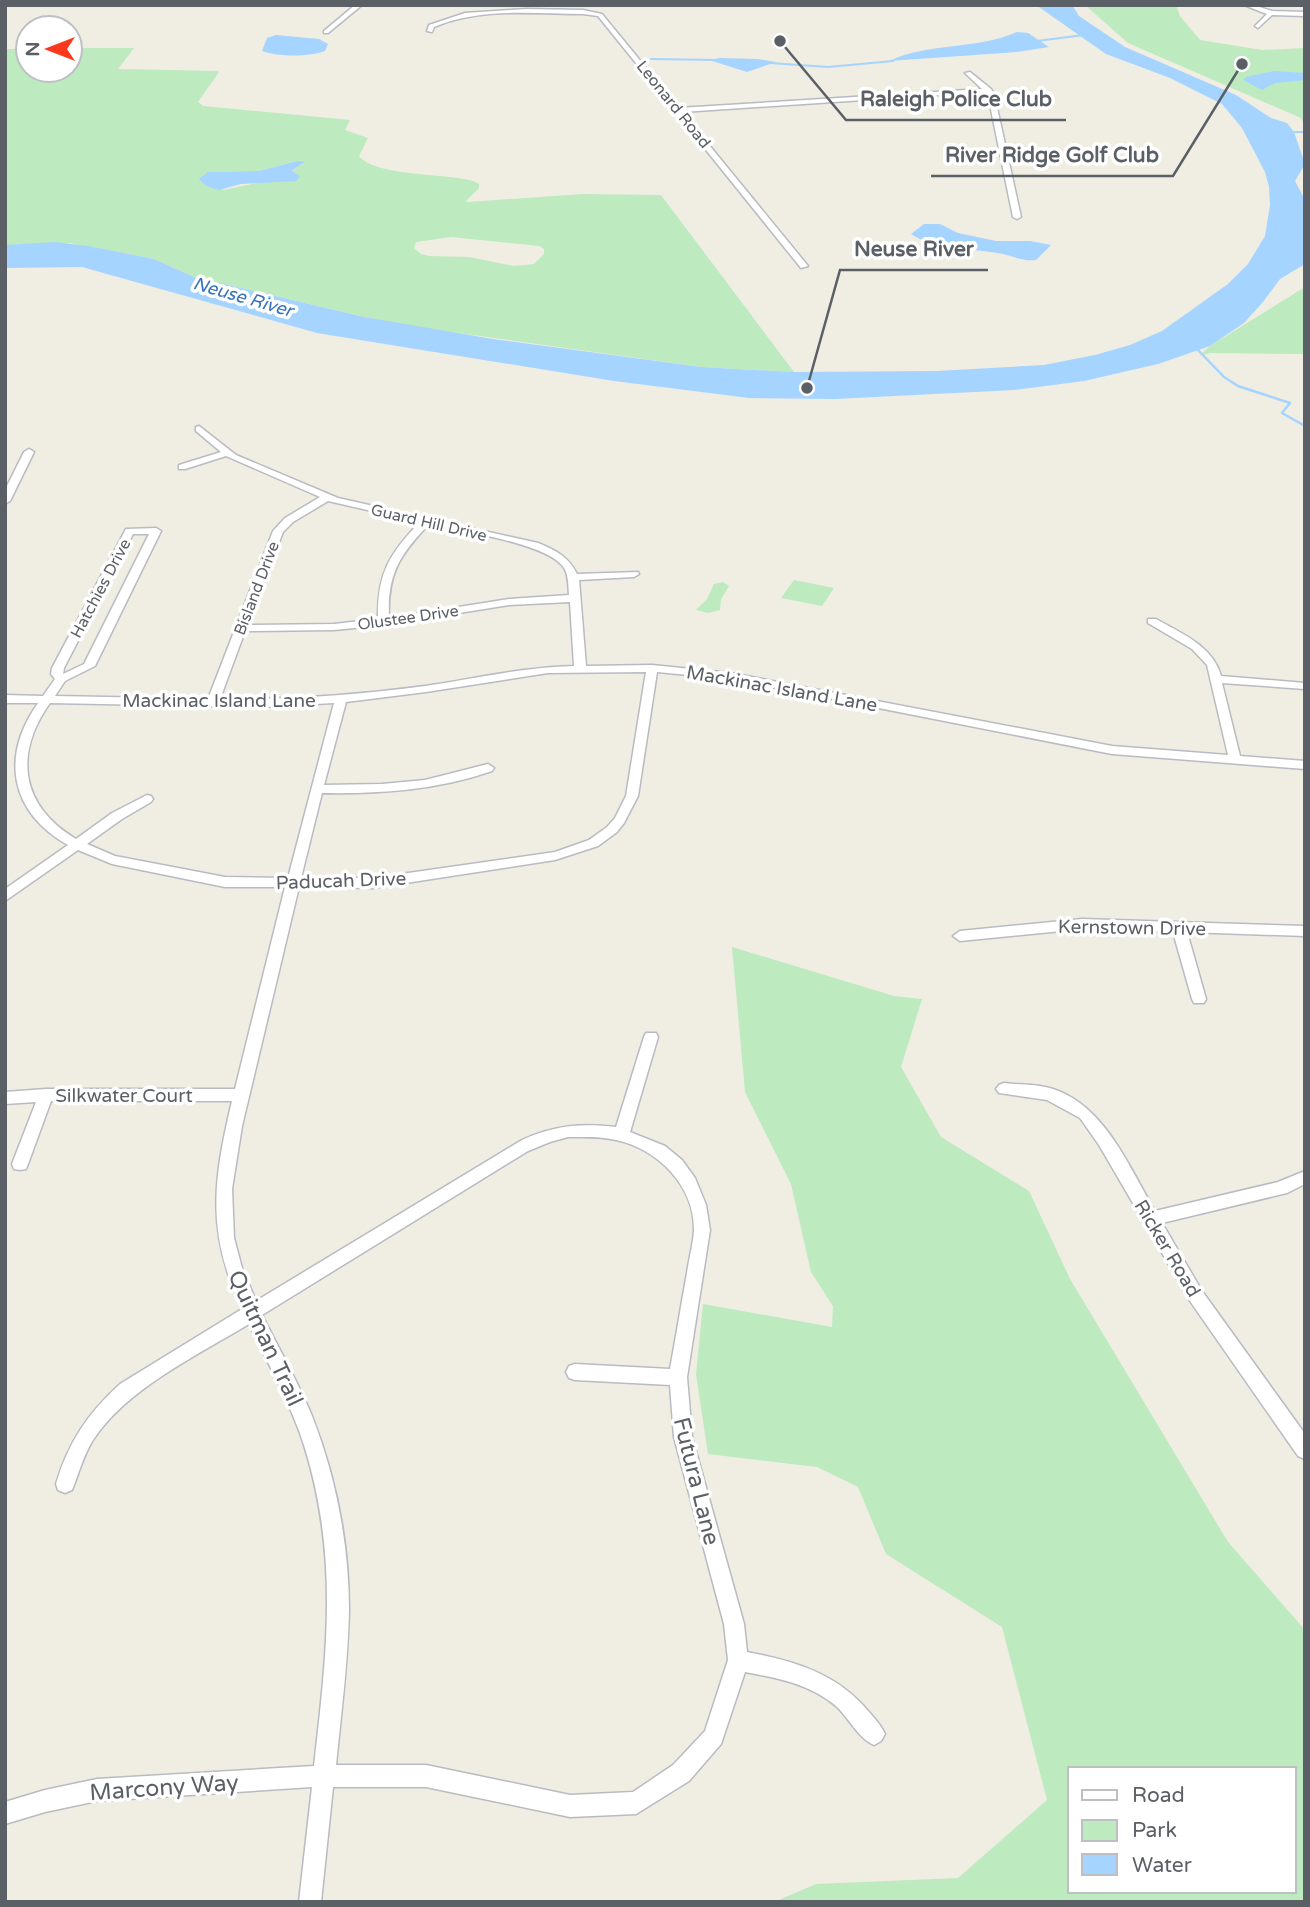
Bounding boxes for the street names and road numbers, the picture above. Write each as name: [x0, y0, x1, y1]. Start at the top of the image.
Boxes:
street label: Leonard Road: [632, 57, 715, 153]
street label: Guard Hill Drive: [369, 500, 489, 546]
street label: Hatchies Drive: [66, 535, 135, 641]
street label: Bisland Drive: [230, 539, 284, 638]
street label: Olustee Drive: [356, 601, 460, 635]
street label: Mackinac Island Lane: [685, 661, 879, 717]
street label: Mackinac Island Lane: [122, 690, 316, 712]
street label: Paducah Drive: [275, 868, 407, 894]
street label: Kernstown Drive: [1058, 916, 1206, 940]
street label: Silkwater Court: [55, 1085, 193, 1107]
street label: Ricker Road: [1130, 1196, 1205, 1301]
street label: Quitman Trail: [221, 1266, 309, 1411]
street label: Futura Lane: [667, 1414, 725, 1548]
street label: Marcony Way: [89, 1769, 240, 1807]

